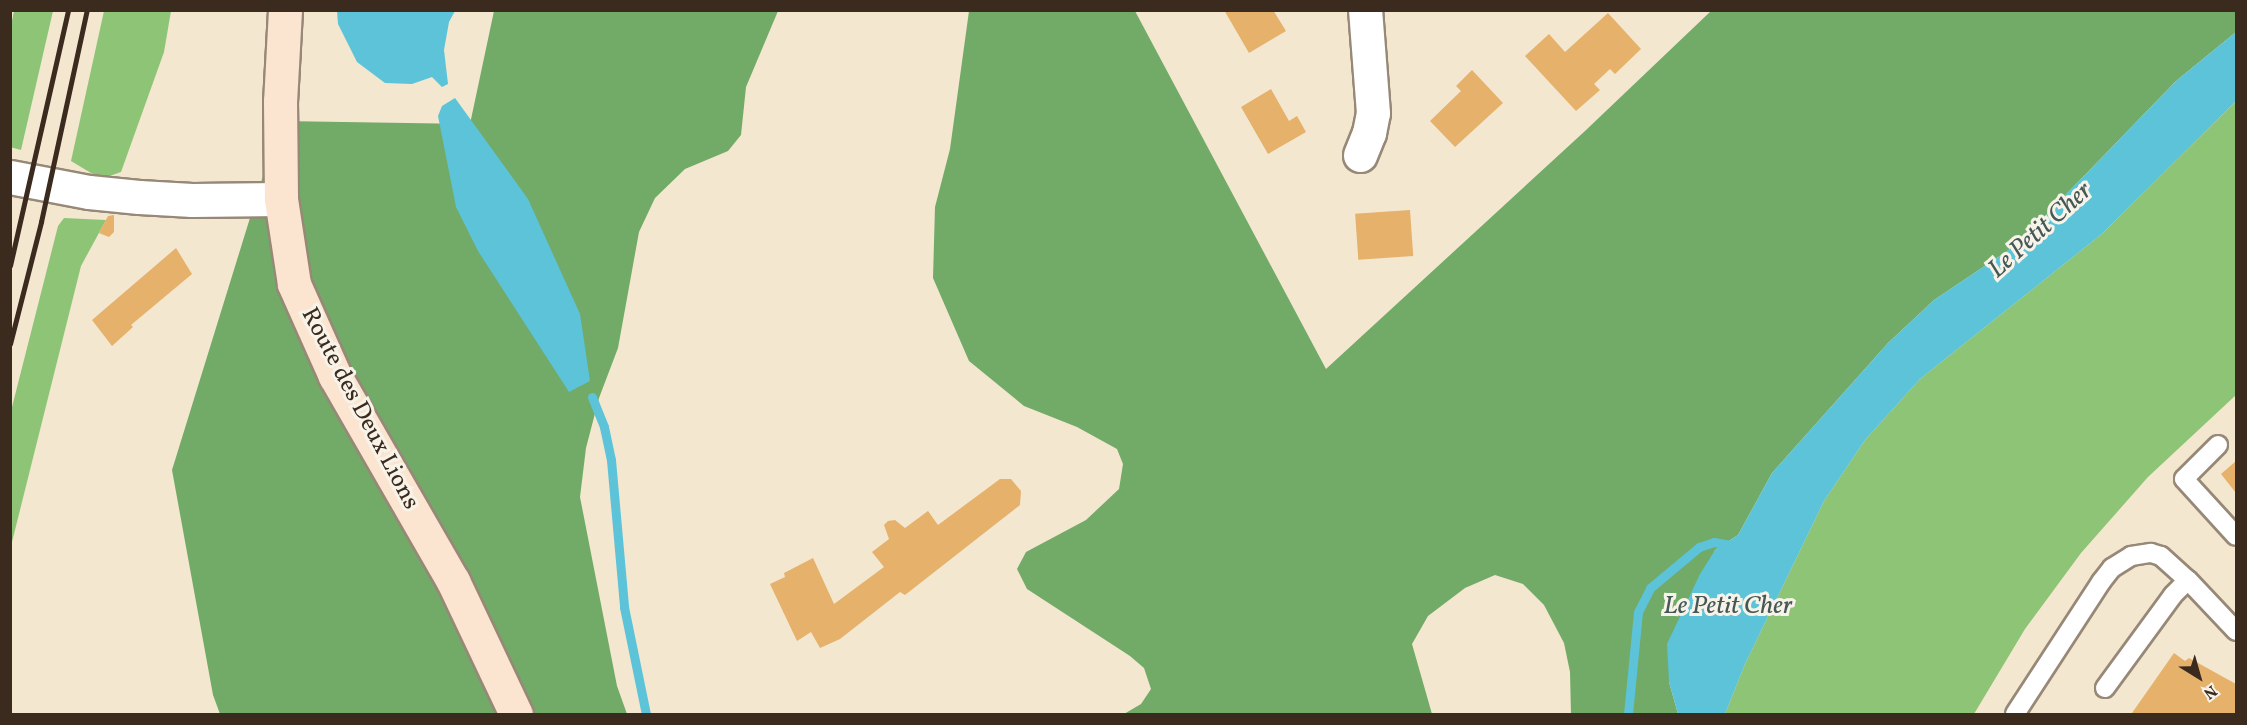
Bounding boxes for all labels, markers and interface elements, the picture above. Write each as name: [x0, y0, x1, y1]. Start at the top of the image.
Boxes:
water label: Le Petit Cher: [1983, 176, 2099, 286]
street label: Route des Deux Lions: [294, 303, 424, 515]
water label: Le Petit Cher: [1663, 591, 1793, 623]
north arrow: [2169, 647, 2229, 707]
text: N: [2199, 679, 2221, 704]

